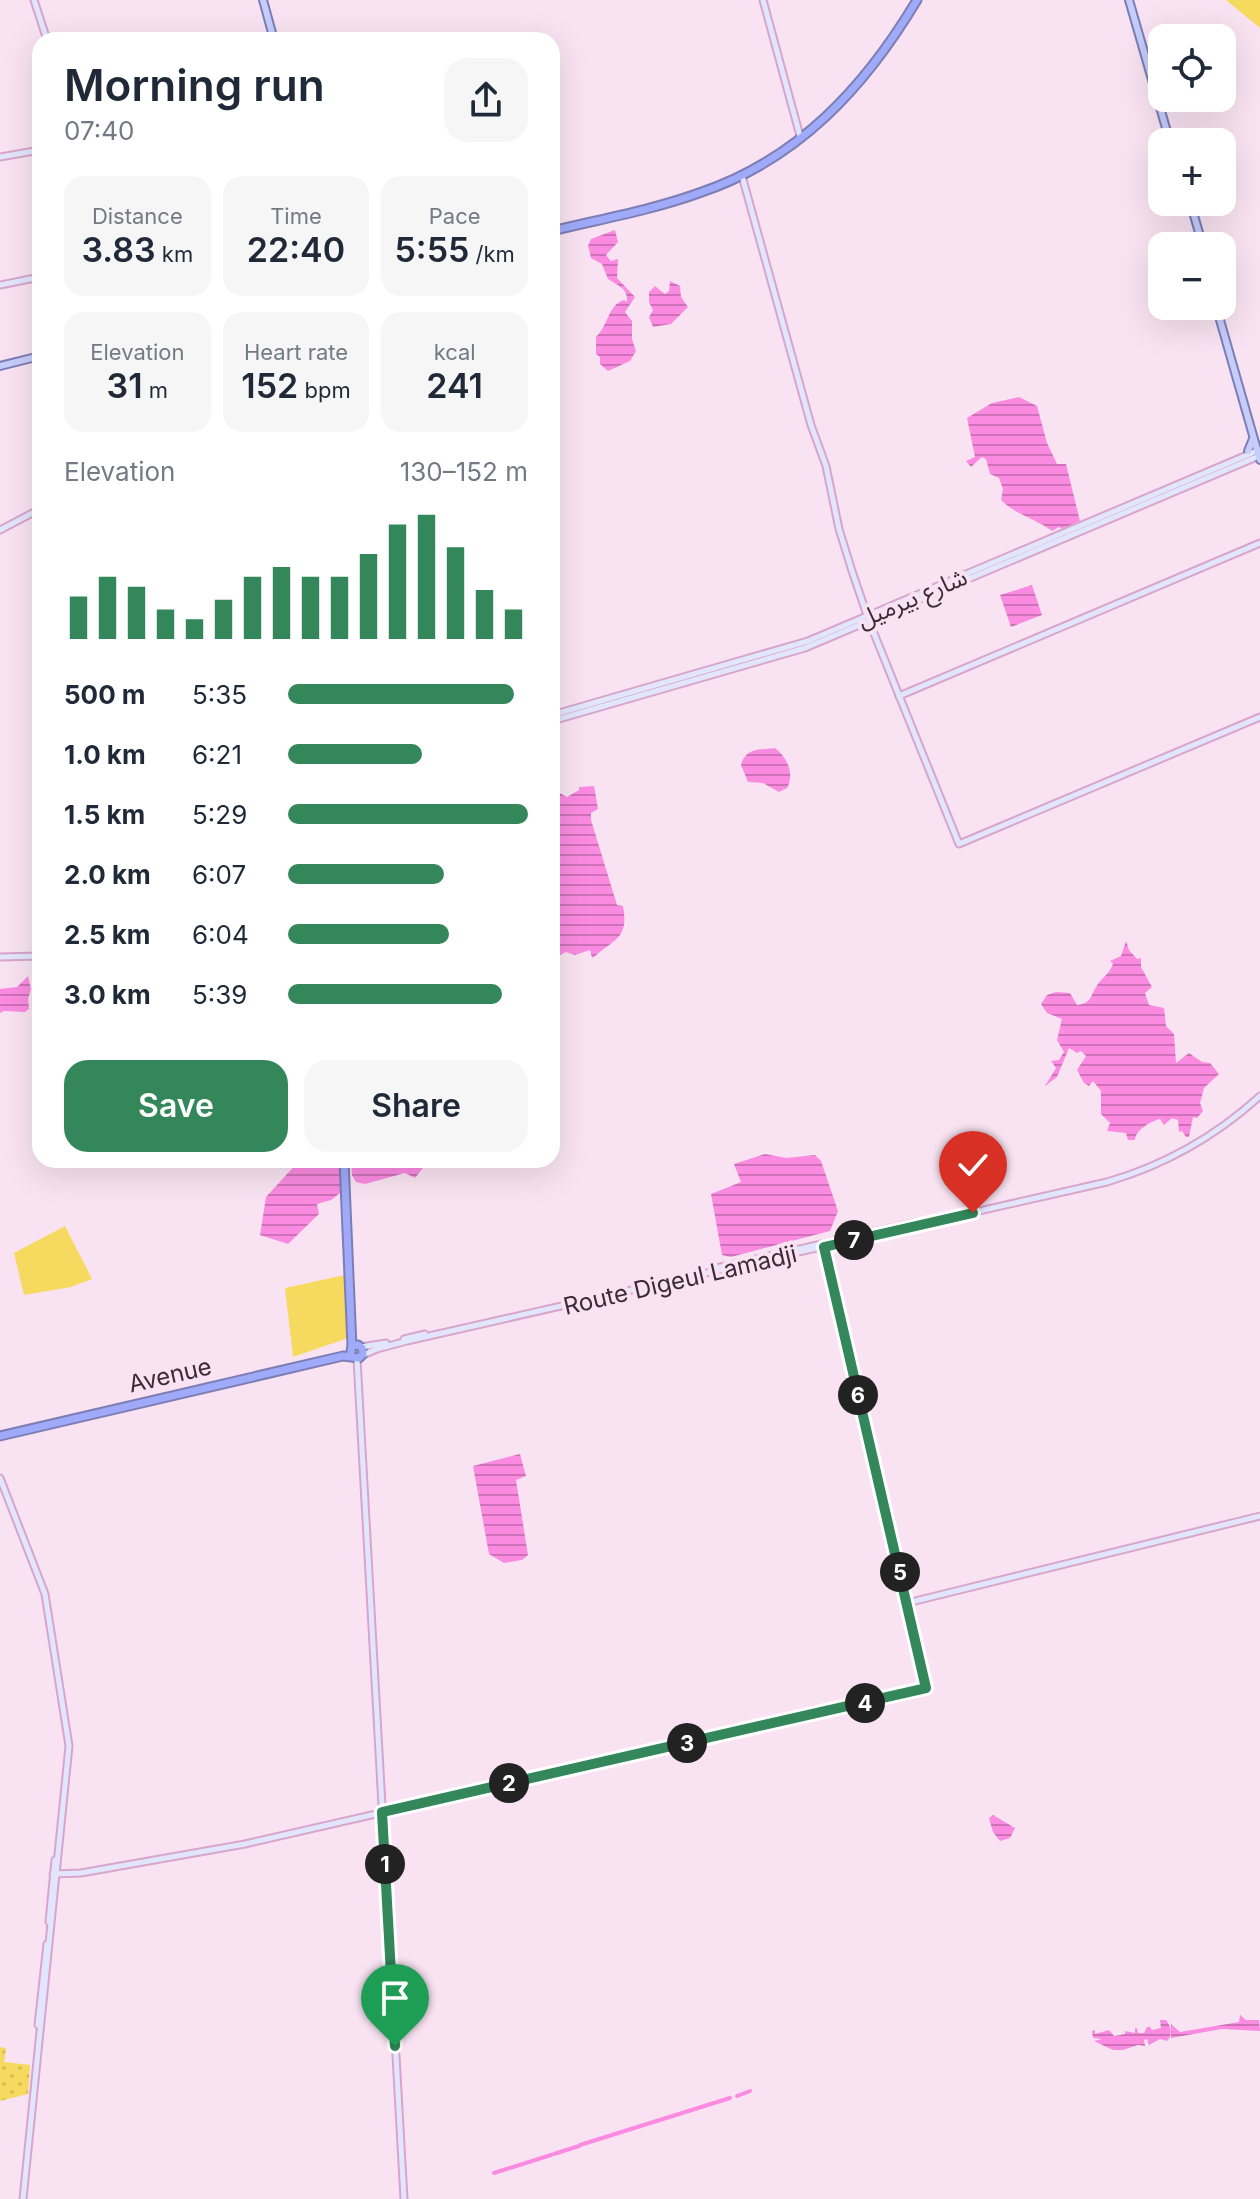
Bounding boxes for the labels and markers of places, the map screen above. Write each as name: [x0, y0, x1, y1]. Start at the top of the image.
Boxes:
pin: [939, 1131, 1007, 1213]
pin: 7: [834, 1220, 874, 1260]
pin: 6: [838, 1375, 878, 1415]
pin: 5: [880, 1552, 920, 1592]
pin: 4: [845, 1683, 885, 1723]
pin: 3: [667, 1723, 707, 1763]
pin: 2: [489, 1763, 529, 1803]
pin: 1: [365, 1844, 405, 1884]
pin: [361, 1964, 429, 2046]

